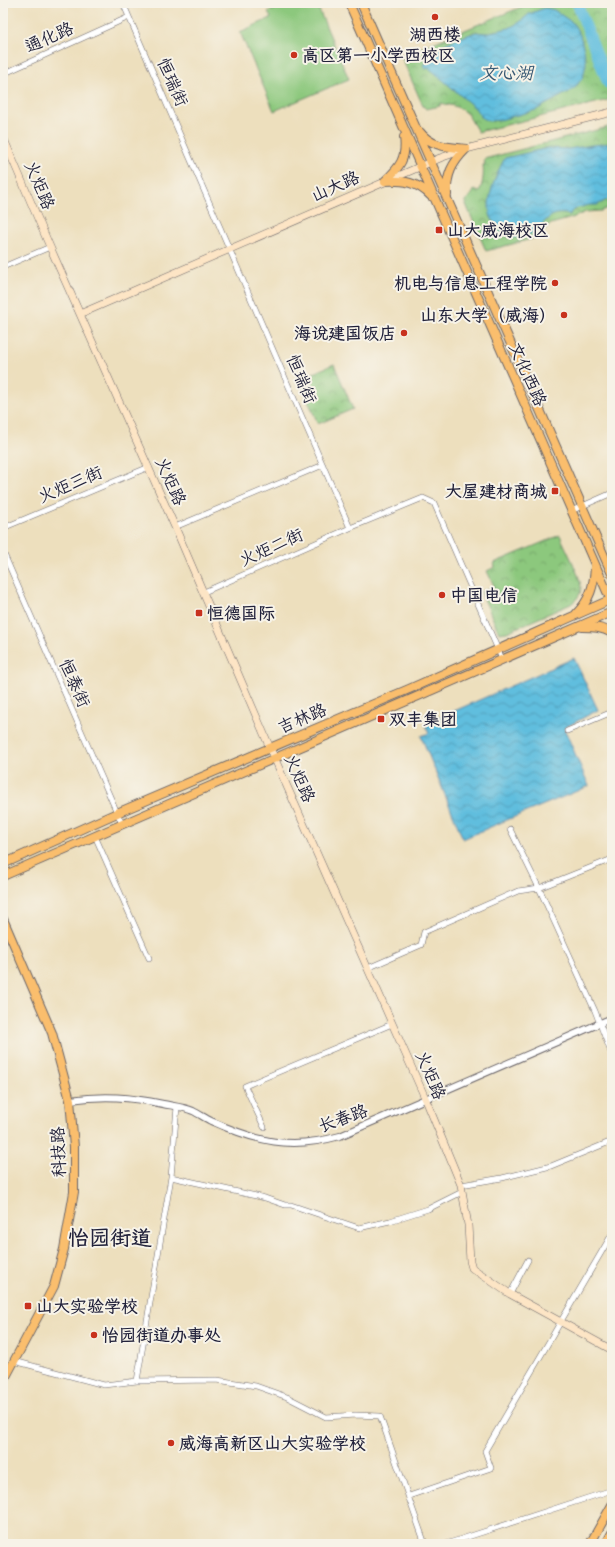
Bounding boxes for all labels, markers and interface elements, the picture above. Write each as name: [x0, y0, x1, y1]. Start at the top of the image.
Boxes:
marker: 湖西楼: [430, 12, 440, 22]
street label: 通化路: [22, 17, 77, 57]
place label: 湖西楼: [410, 24, 461, 45]
place label: 高区第一小学西校区: [302, 45, 455, 66]
marker: 高区第一小学西校区: [289, 50, 299, 60]
street label: 恒瑞街: [153, 55, 193, 110]
water label: 文心湖: [479, 62, 535, 84]
street label: 火炬路: [20, 158, 59, 213]
street label: 山大路: [308, 166, 363, 206]
place label: 山大威海校区: [447, 220, 549, 241]
marker: 山大威海校区: [434, 225, 444, 235]
place label: 机电与信息工程学院: [394, 273, 547, 294]
marker: 机电与信息工程学院: [550, 278, 560, 288]
place label: 山东大学（威海）: [420, 305, 556, 326]
marker: 山东大学（威海）: [559, 310, 569, 320]
place label: 海说建国饭店: [294, 323, 396, 344]
marker: 海说建国饭店: [399, 328, 409, 338]
street label: 文化西路: [504, 339, 551, 410]
street label: 恒瑞街: [282, 352, 321, 407]
street label: 火炬路: [151, 454, 191, 509]
street label: 火炬三街: [35, 462, 106, 507]
place label: 大屋建材商城: [445, 481, 547, 502]
marker: 大屋建材商城: [550, 486, 560, 496]
street label: 火炬二街: [236, 524, 307, 571]
place label: 中国电信: [450, 585, 518, 606]
marker: 中国电信: [437, 590, 447, 600]
place label: 恒德国际: [207, 603, 275, 624]
marker: 恒德国际: [194, 608, 204, 618]
street label: 恒泰街: [55, 656, 95, 711]
street label: 吉林路: [275, 699, 330, 738]
place label: 双丰集团: [389, 709, 457, 730]
marker: 双丰集团: [376, 714, 386, 724]
street label: 火炬路: [280, 751, 320, 806]
street label: 火炬路: [411, 1048, 450, 1103]
street label: 长春路: [316, 1100, 371, 1137]
street label: 科技路: [47, 1126, 70, 1178]
district label: 怡园街道: [68, 1225, 152, 1251]
place label: 山大实验学校: [36, 1296, 138, 1317]
marker: 山大实验学校: [23, 1301, 33, 1311]
place label: 怡园街道办事处: [102, 1325, 221, 1346]
marker: 怡园街道办事处: [89, 1330, 99, 1340]
place label: 威海高新区山大实验学校: [179, 1433, 366, 1454]
marker: 威海高新区山大实验学校: [166, 1438, 176, 1448]

